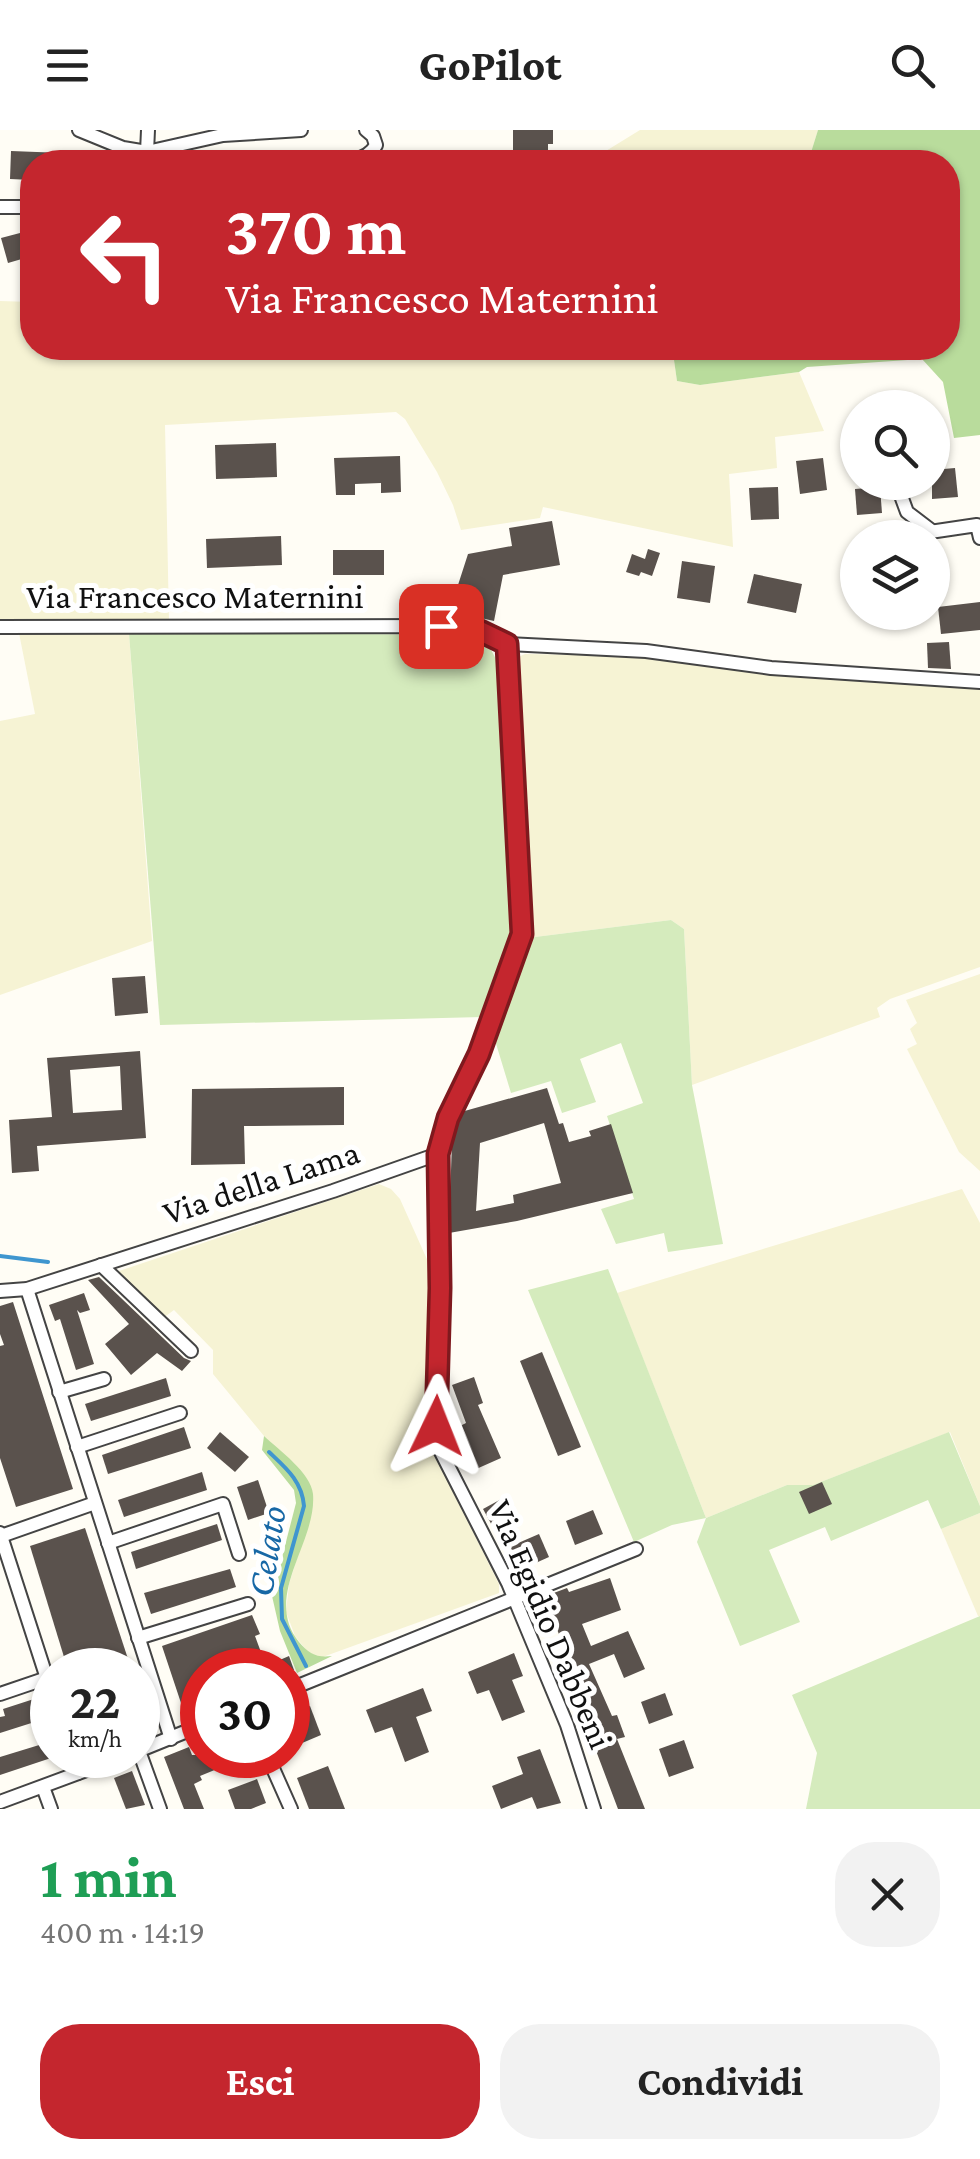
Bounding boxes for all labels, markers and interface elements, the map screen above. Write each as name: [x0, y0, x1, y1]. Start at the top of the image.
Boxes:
icon: menu: [40, 38, 95, 93]
icon: search: [885, 38, 940, 93]
text: GoPilot: [418, 40, 562, 90]
icon: left: [60, 190, 190, 320]
text: 370 m: [225, 191, 406, 269]
text: Via Francesco Maternini: [225, 273, 659, 323]
map controls: [840, 390, 950, 630]
button: search: [840, 390, 950, 500]
button: layers: [840, 520, 950, 630]
street label: Via Francesco Maternini: [26, 577, 364, 616]
pin: [399, 584, 484, 669]
icon: arrive: [414, 599, 469, 654]
street label: Via della Lama: [158, 1132, 364, 1233]
position arrow: [384, 1374, 488, 1478]
street label: Via Egidio Dabbeni: [481, 1494, 621, 1754]
water label: Celato: [238, 1503, 294, 1599]
speed limit sign: 30: [180, 1648, 310, 1778]
text: 22: [70, 1673, 120, 1729]
text: km/h: [68, 1725, 122, 1752]
button: close: [835, 1842, 940, 1947]
text: 1 min: [40, 1843, 177, 1910]
text: 400 m · 14:19: [40, 1914, 205, 1950]
button: Esci: [40, 2024, 480, 2139]
button: Condividi: [500, 2024, 940, 2139]

